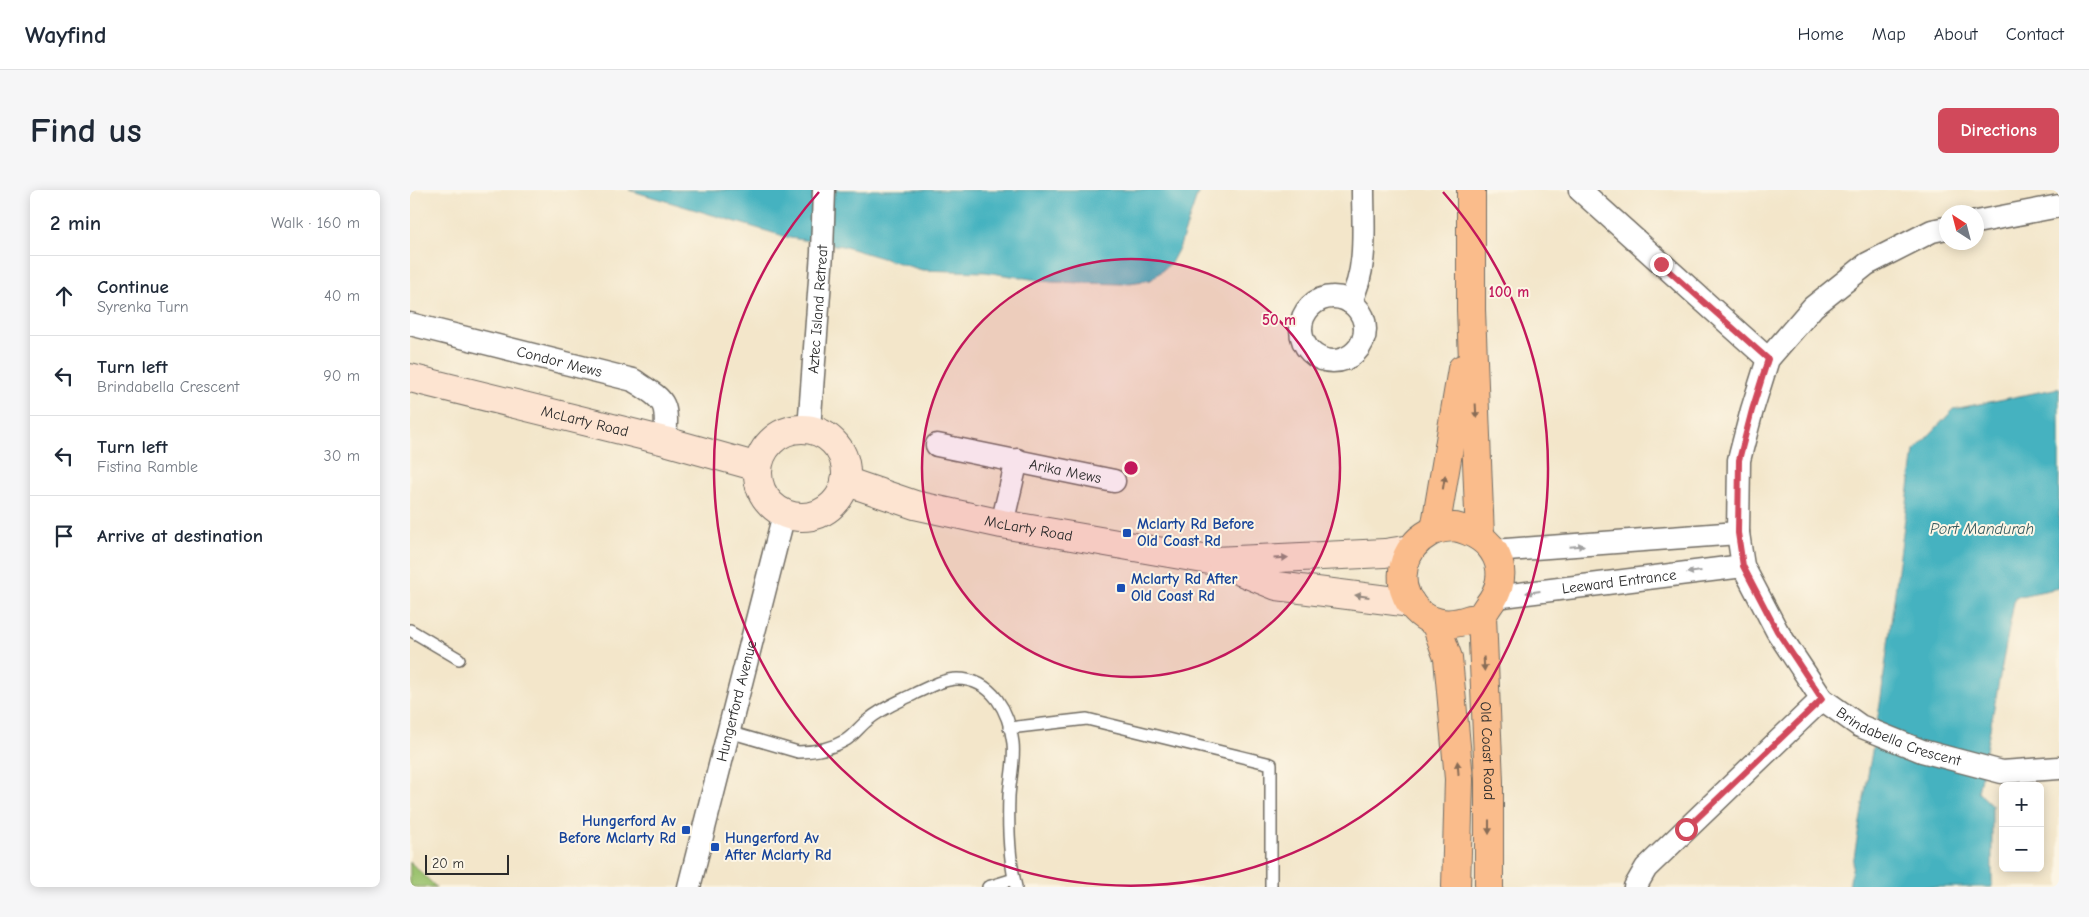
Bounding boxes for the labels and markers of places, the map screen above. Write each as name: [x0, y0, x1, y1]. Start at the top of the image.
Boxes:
centre of rings: [1122, 459, 1140, 477]
place label: Mclarty Rd Before Old Coast Rd: [1137, 515, 1254, 550]
marker: Mclarty Rd Before Old Coast Rd: [1121, 527, 1133, 539]
place label: Mclarty Rd After Old Coast Rd: [1131, 570, 1237, 605]
marker: Mclarty Rd After Old Coast Rd: [1115, 582, 1127, 594]
place label: Hungerford Av Before Mclarty Rd: [559, 812, 677, 847]
marker: Hungerford Av Before Mclarty Rd: [680, 824, 692, 836]
place label: Hungerford Av After Mclarty Rd: [725, 829, 831, 864]
marker: Hungerford Av After Mclarty Rd: [709, 841, 721, 853]

